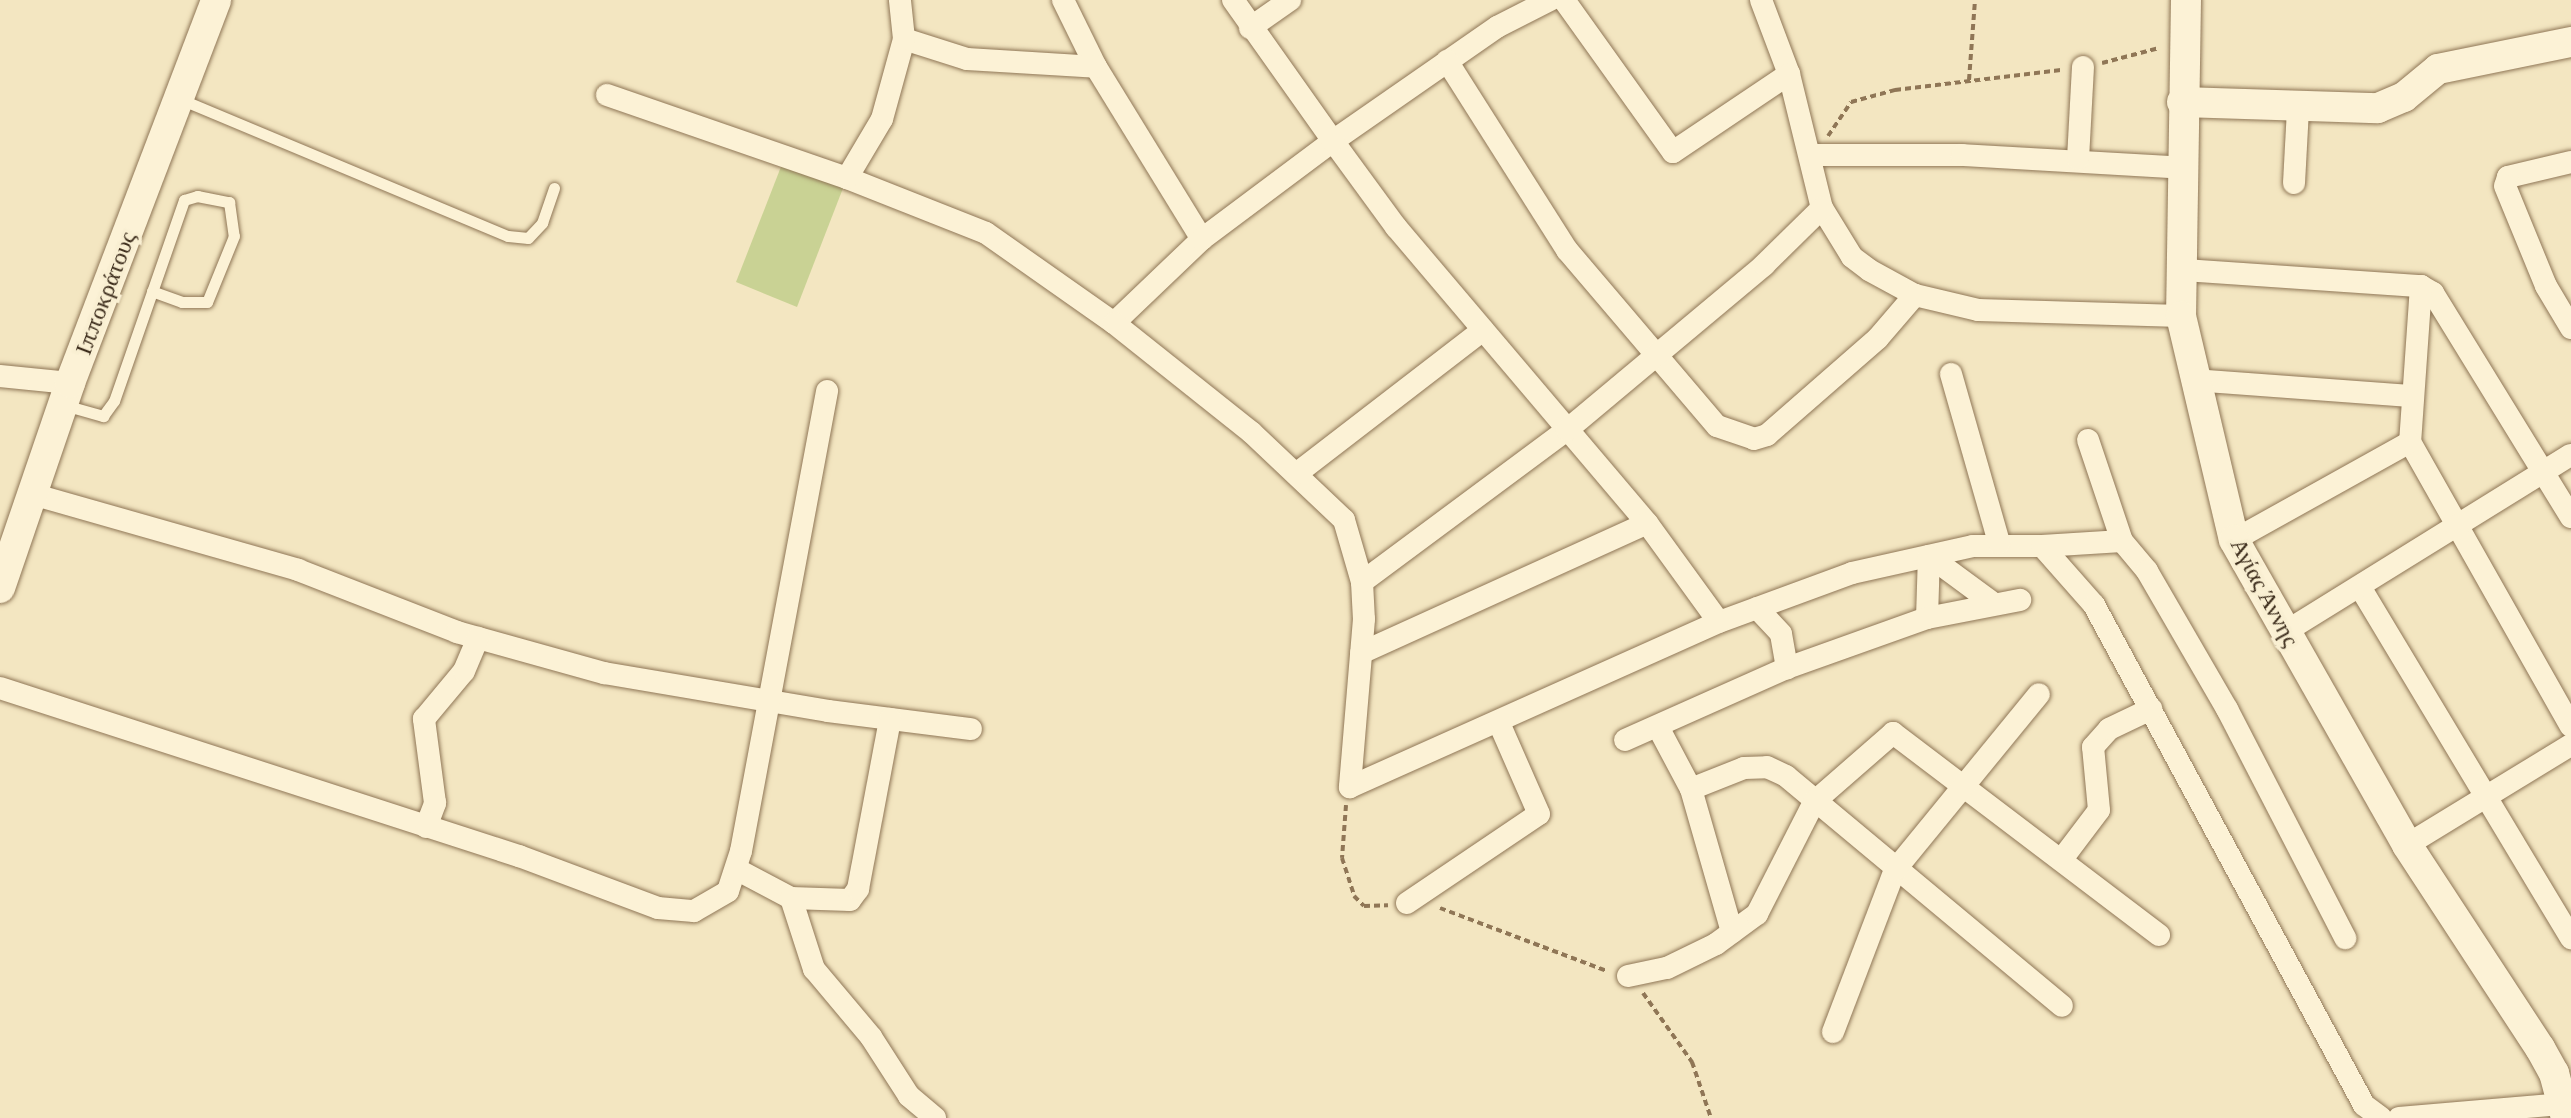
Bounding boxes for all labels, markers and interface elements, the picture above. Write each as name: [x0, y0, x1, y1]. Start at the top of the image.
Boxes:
street label: Ιπποκράτους: [68, 227, 142, 359]
street label: Αγίας Άννης: [2224, 533, 2306, 651]

